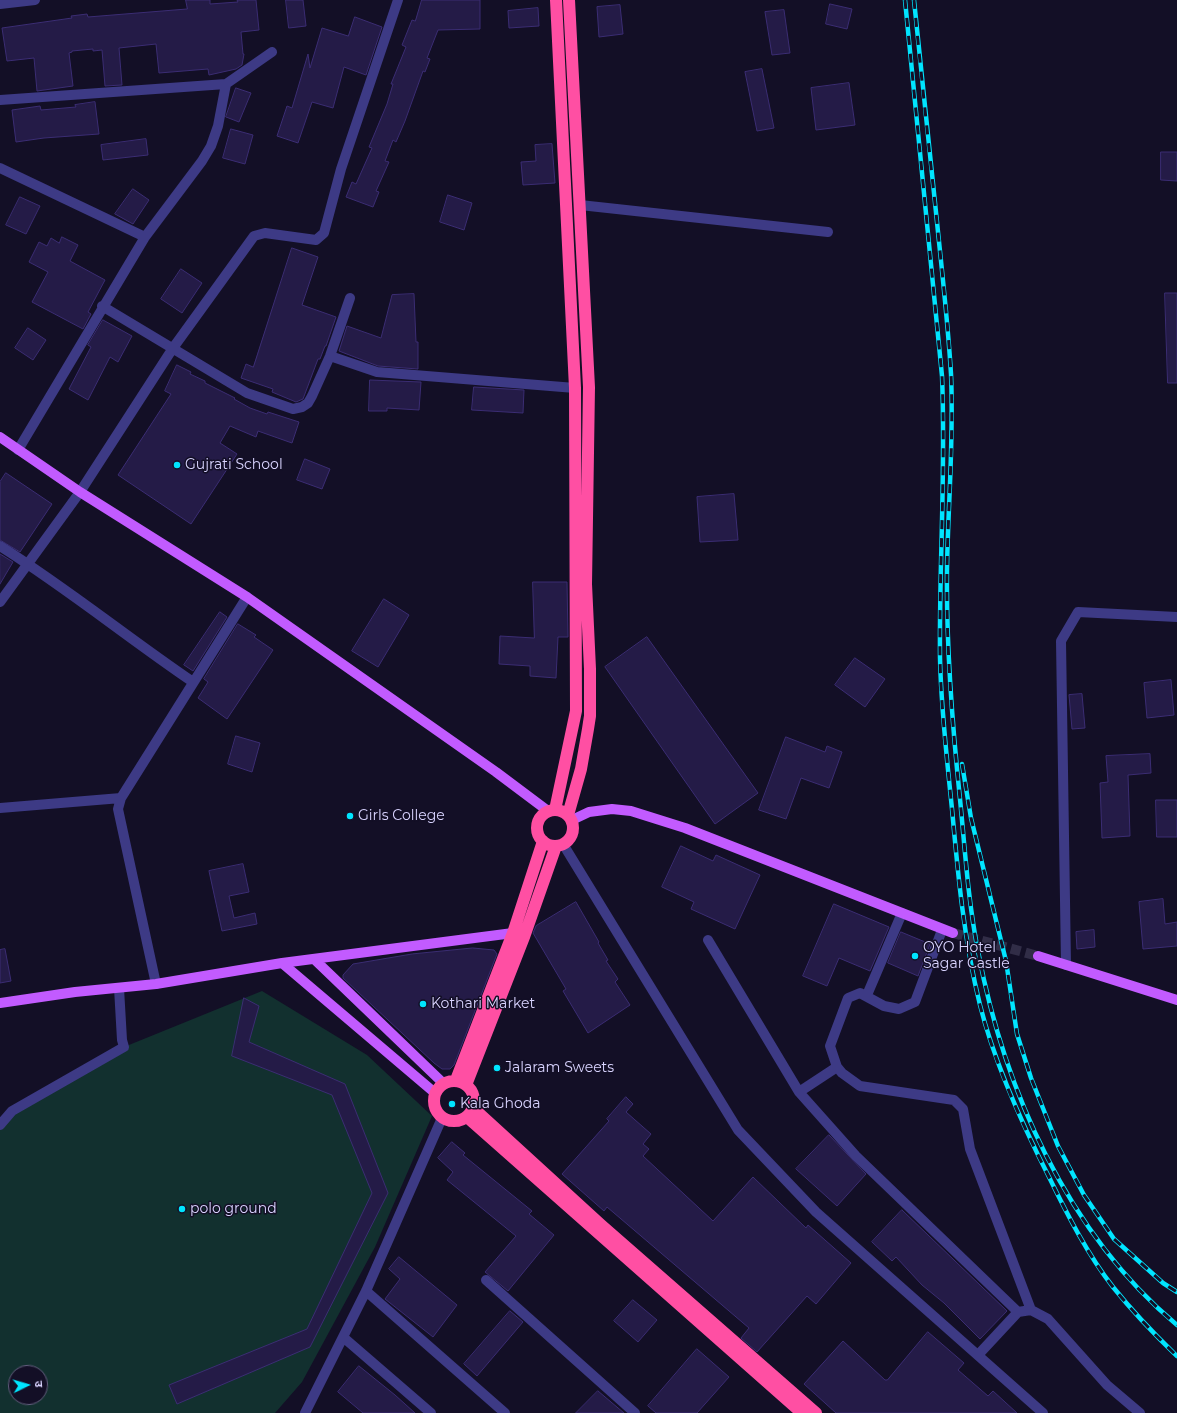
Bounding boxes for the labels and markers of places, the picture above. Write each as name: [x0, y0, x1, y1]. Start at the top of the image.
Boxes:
place label: Gujrati School: [185, 457, 283, 473]
marker: Gujrati School: [172, 460, 182, 470]
place label: Girls College: [358, 808, 445, 824]
marker: Girls College: [345, 811, 355, 821]
place label: OYO Hotel Sagar Castle: [923, 940, 1010, 972]
marker: OYO Hotel Sagar Castle: [910, 951, 920, 961]
place label: Kothari Market: [431, 996, 535, 1012]
marker: Kothari Market: [418, 999, 428, 1009]
place label: Jalaram Sweets: [505, 1060, 614, 1076]
marker: Jalaram Sweets: [492, 1063, 502, 1073]
place label: Kala Ghoda: [460, 1096, 541, 1112]
marker: Kala Ghoda: [447, 1099, 457, 1109]
place label: polo ground: [190, 1201, 277, 1217]
marker: polo ground: [177, 1204, 187, 1214]

